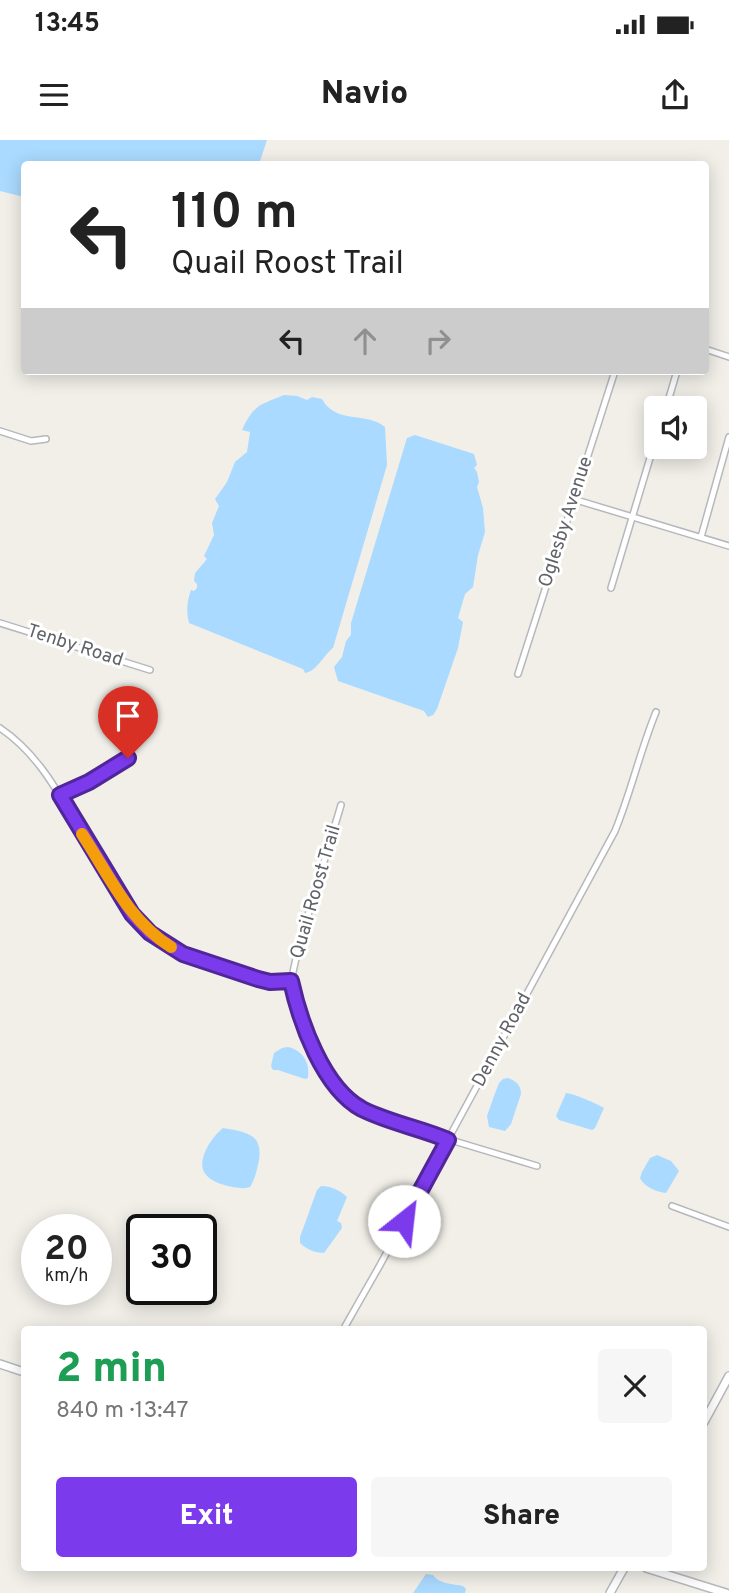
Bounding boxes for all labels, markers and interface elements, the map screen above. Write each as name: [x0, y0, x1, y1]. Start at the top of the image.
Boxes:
text: 13:45: [35, 8, 100, 41]
text: Navio: [321, 75, 408, 115]
icon: menu: [35, 76, 73, 114]
icon: share: [656, 76, 694, 114]
text: 110 m: [171, 184, 298, 246]
icon: left: [56, 189, 147, 280]
text: Quail Roost Trail: [171, 245, 404, 285]
icon: left: [273, 322, 311, 360]
icon: ahead: [346, 322, 384, 360]
icon: right: [419, 322, 457, 360]
map controls: [644, 396, 707, 459]
button: sound: [644, 396, 707, 459]
street label: Oglesby Avenue: [534, 454, 598, 590]
street label: Tenby Road: [24, 619, 126, 673]
pin: [98, 686, 158, 758]
icon: arrive: [109, 697, 147, 735]
street label: Quail Roost Trail: [285, 822, 347, 962]
street label: Denny Road: [467, 989, 537, 1091]
position arrow: [367, 1184, 441, 1258]
speed limit sign: 30: [126, 1214, 217, 1305]
text: 20: [44, 1228, 89, 1272]
text: km/h: [45, 1265, 88, 1288]
text: 2 min: [56, 1344, 167, 1397]
button: close: [598, 1349, 672, 1423]
text: 840 m · 13:47: [56, 1397, 188, 1426]
button: Exit: [56, 1477, 357, 1557]
button: Share: [371, 1477, 672, 1557]

